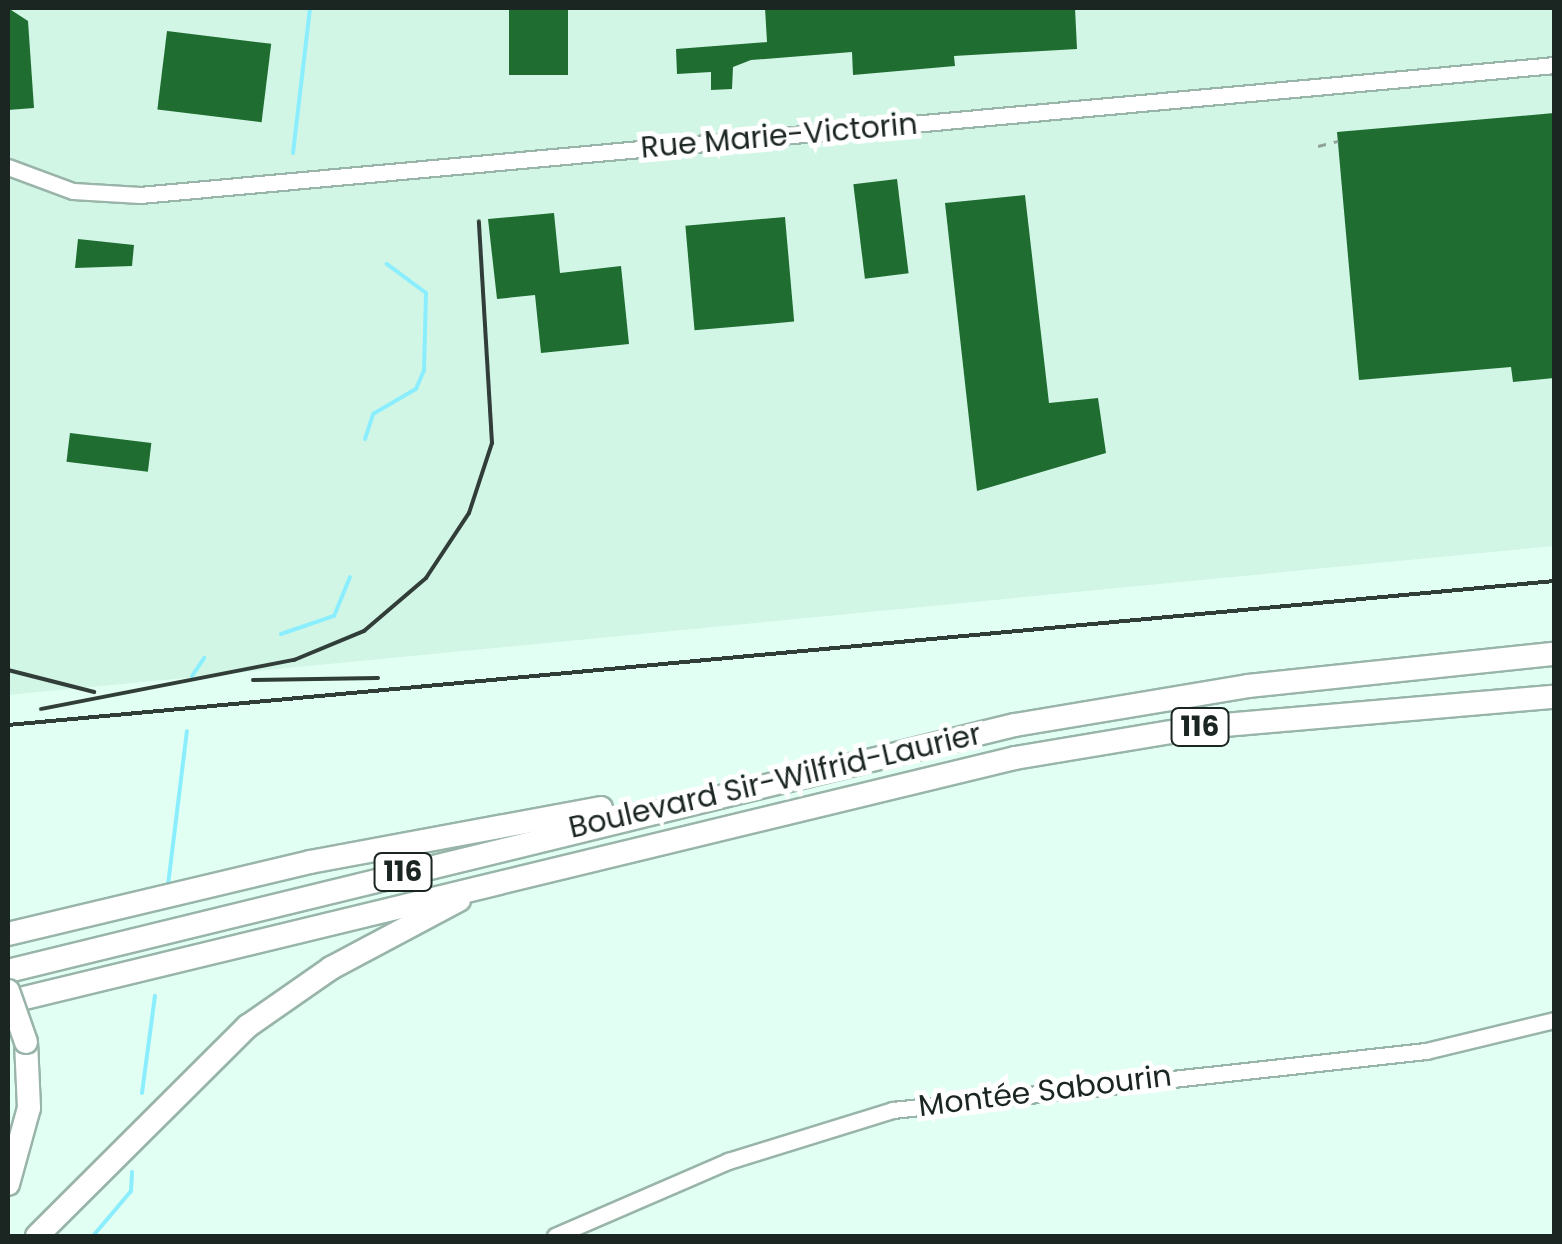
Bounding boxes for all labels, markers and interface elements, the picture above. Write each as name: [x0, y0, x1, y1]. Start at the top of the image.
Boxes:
street label: Rue Marie-Victorin: [639, 106, 919, 166]
road number: 116: [1170, 704, 1230, 750]
street label: Boulevard Sir-Wilfrid-Laurier: [565, 716, 985, 846]
road number: 116: [373, 849, 433, 895]
street label: Montée Sabourin: [916, 1058, 1174, 1124]

